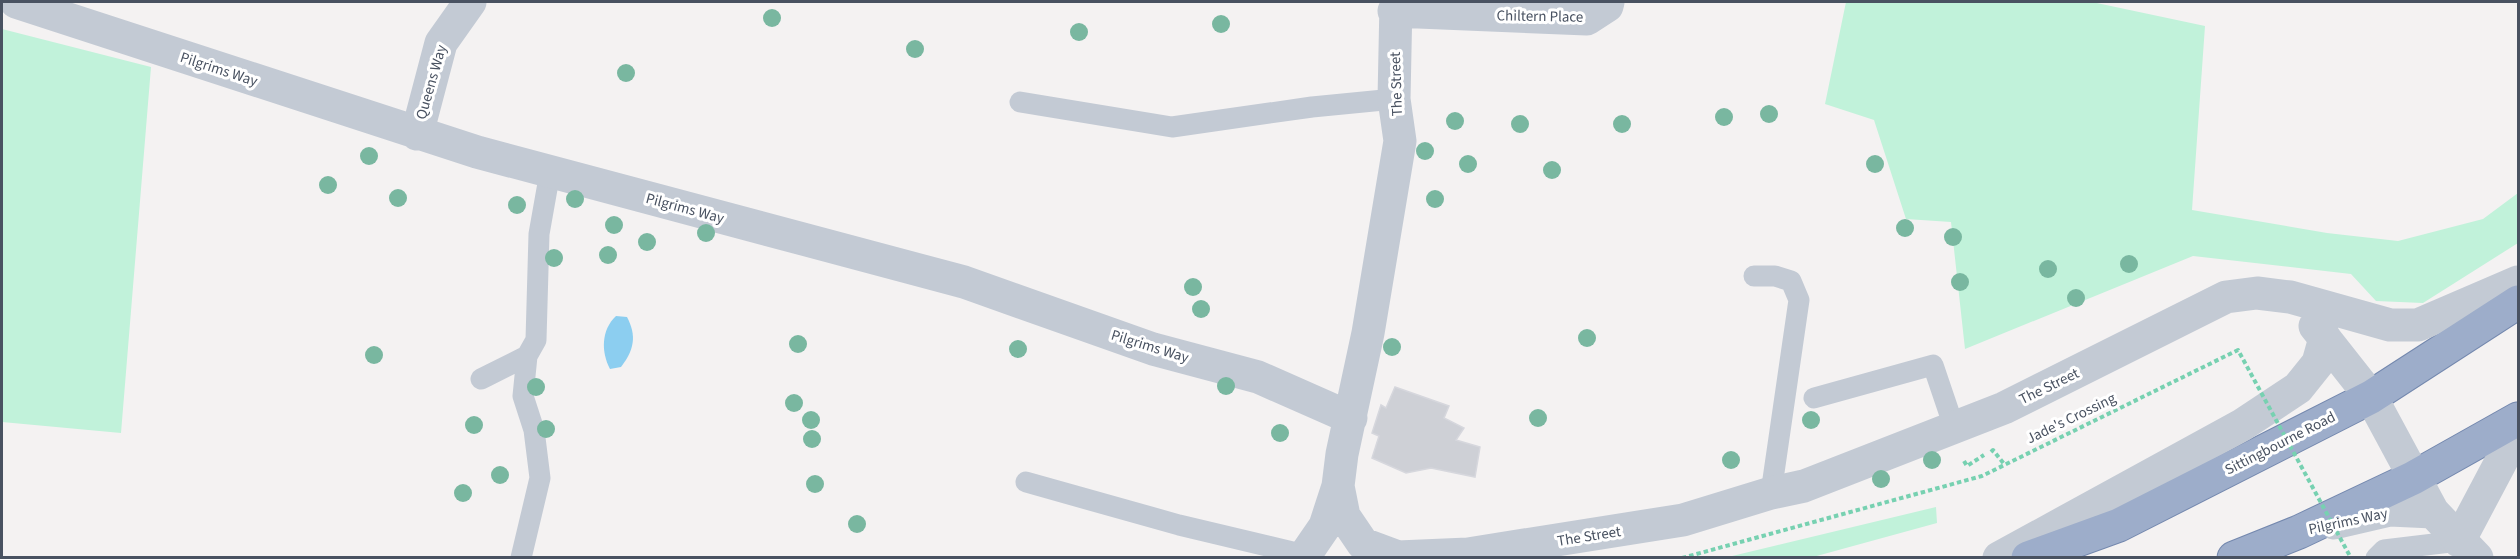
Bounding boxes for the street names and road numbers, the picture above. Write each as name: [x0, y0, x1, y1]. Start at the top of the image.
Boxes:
street label: Chiltern Place: [1496, 5, 1584, 28]
street label: Queens Way: [411, 42, 452, 122]
street label: Pilgrims Way: [177, 47, 260, 92]
street label: The Street: [1385, 52, 1408, 116]
street label: Pilgrims Way: [643, 188, 726, 229]
street label: Pilgrims Way: [1108, 325, 1191, 368]
street label: The Street: [2016, 363, 2083, 410]
street label: Jade's Crossing: [2023, 388, 2120, 449]
street label: Sittingbourne Road: [2221, 406, 2339, 480]
street label: Pilgrims Way: [2307, 503, 2390, 540]
street label: The Street: [1556, 521, 1622, 552]

